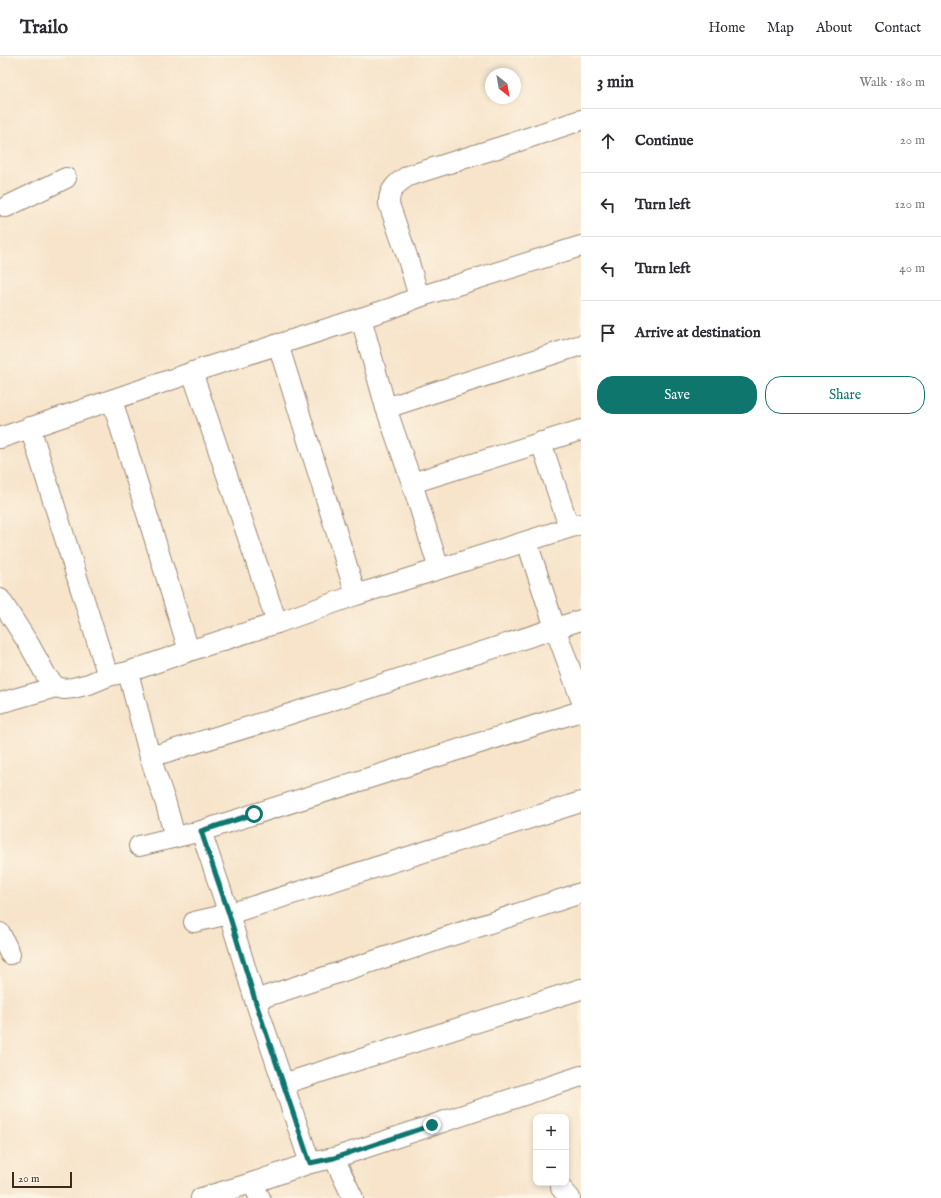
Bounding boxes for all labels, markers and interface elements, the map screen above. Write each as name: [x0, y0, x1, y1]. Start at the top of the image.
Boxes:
text: Trailo: [20, 16, 68, 40]
text: Home: [709, 19, 745, 37]
text: Map: [767, 19, 794, 37]
text: About: [816, 19, 852, 37]
text: Contact: [874, 19, 921, 37]
north arrow: [485, 68, 521, 104]
text: 3 min: [597, 72, 634, 93]
text: Walk · 180 m: [860, 74, 925, 91]
icon: ahead: [597, 130, 619, 152]
text: Continue: [635, 131, 693, 150]
text: 20 m: [900, 132, 925, 149]
icon: left: [597, 194, 619, 216]
text: Turn left: [635, 195, 691, 214]
text: 120 m: [895, 196, 925, 213]
icon: left: [597, 258, 619, 280]
text: Turn left: [635, 259, 691, 278]
text: 40 m: [899, 260, 925, 277]
icon: arrive: [597, 322, 619, 344]
text: Arrive at destination: [635, 323, 761, 342]
button: Save: [597, 376, 757, 414]
button: Share: [765, 376, 925, 414]
route start: [245, 805, 263, 823]
map controls: [533, 1114, 569, 1186]
button: +: [533, 1114, 569, 1150]
route end: [423, 1116, 441, 1134]
button: −: [533, 1150, 569, 1186]
scale bar: [12, 1170, 72, 1189]
text: 20 m: [18, 1172, 39, 1186]

